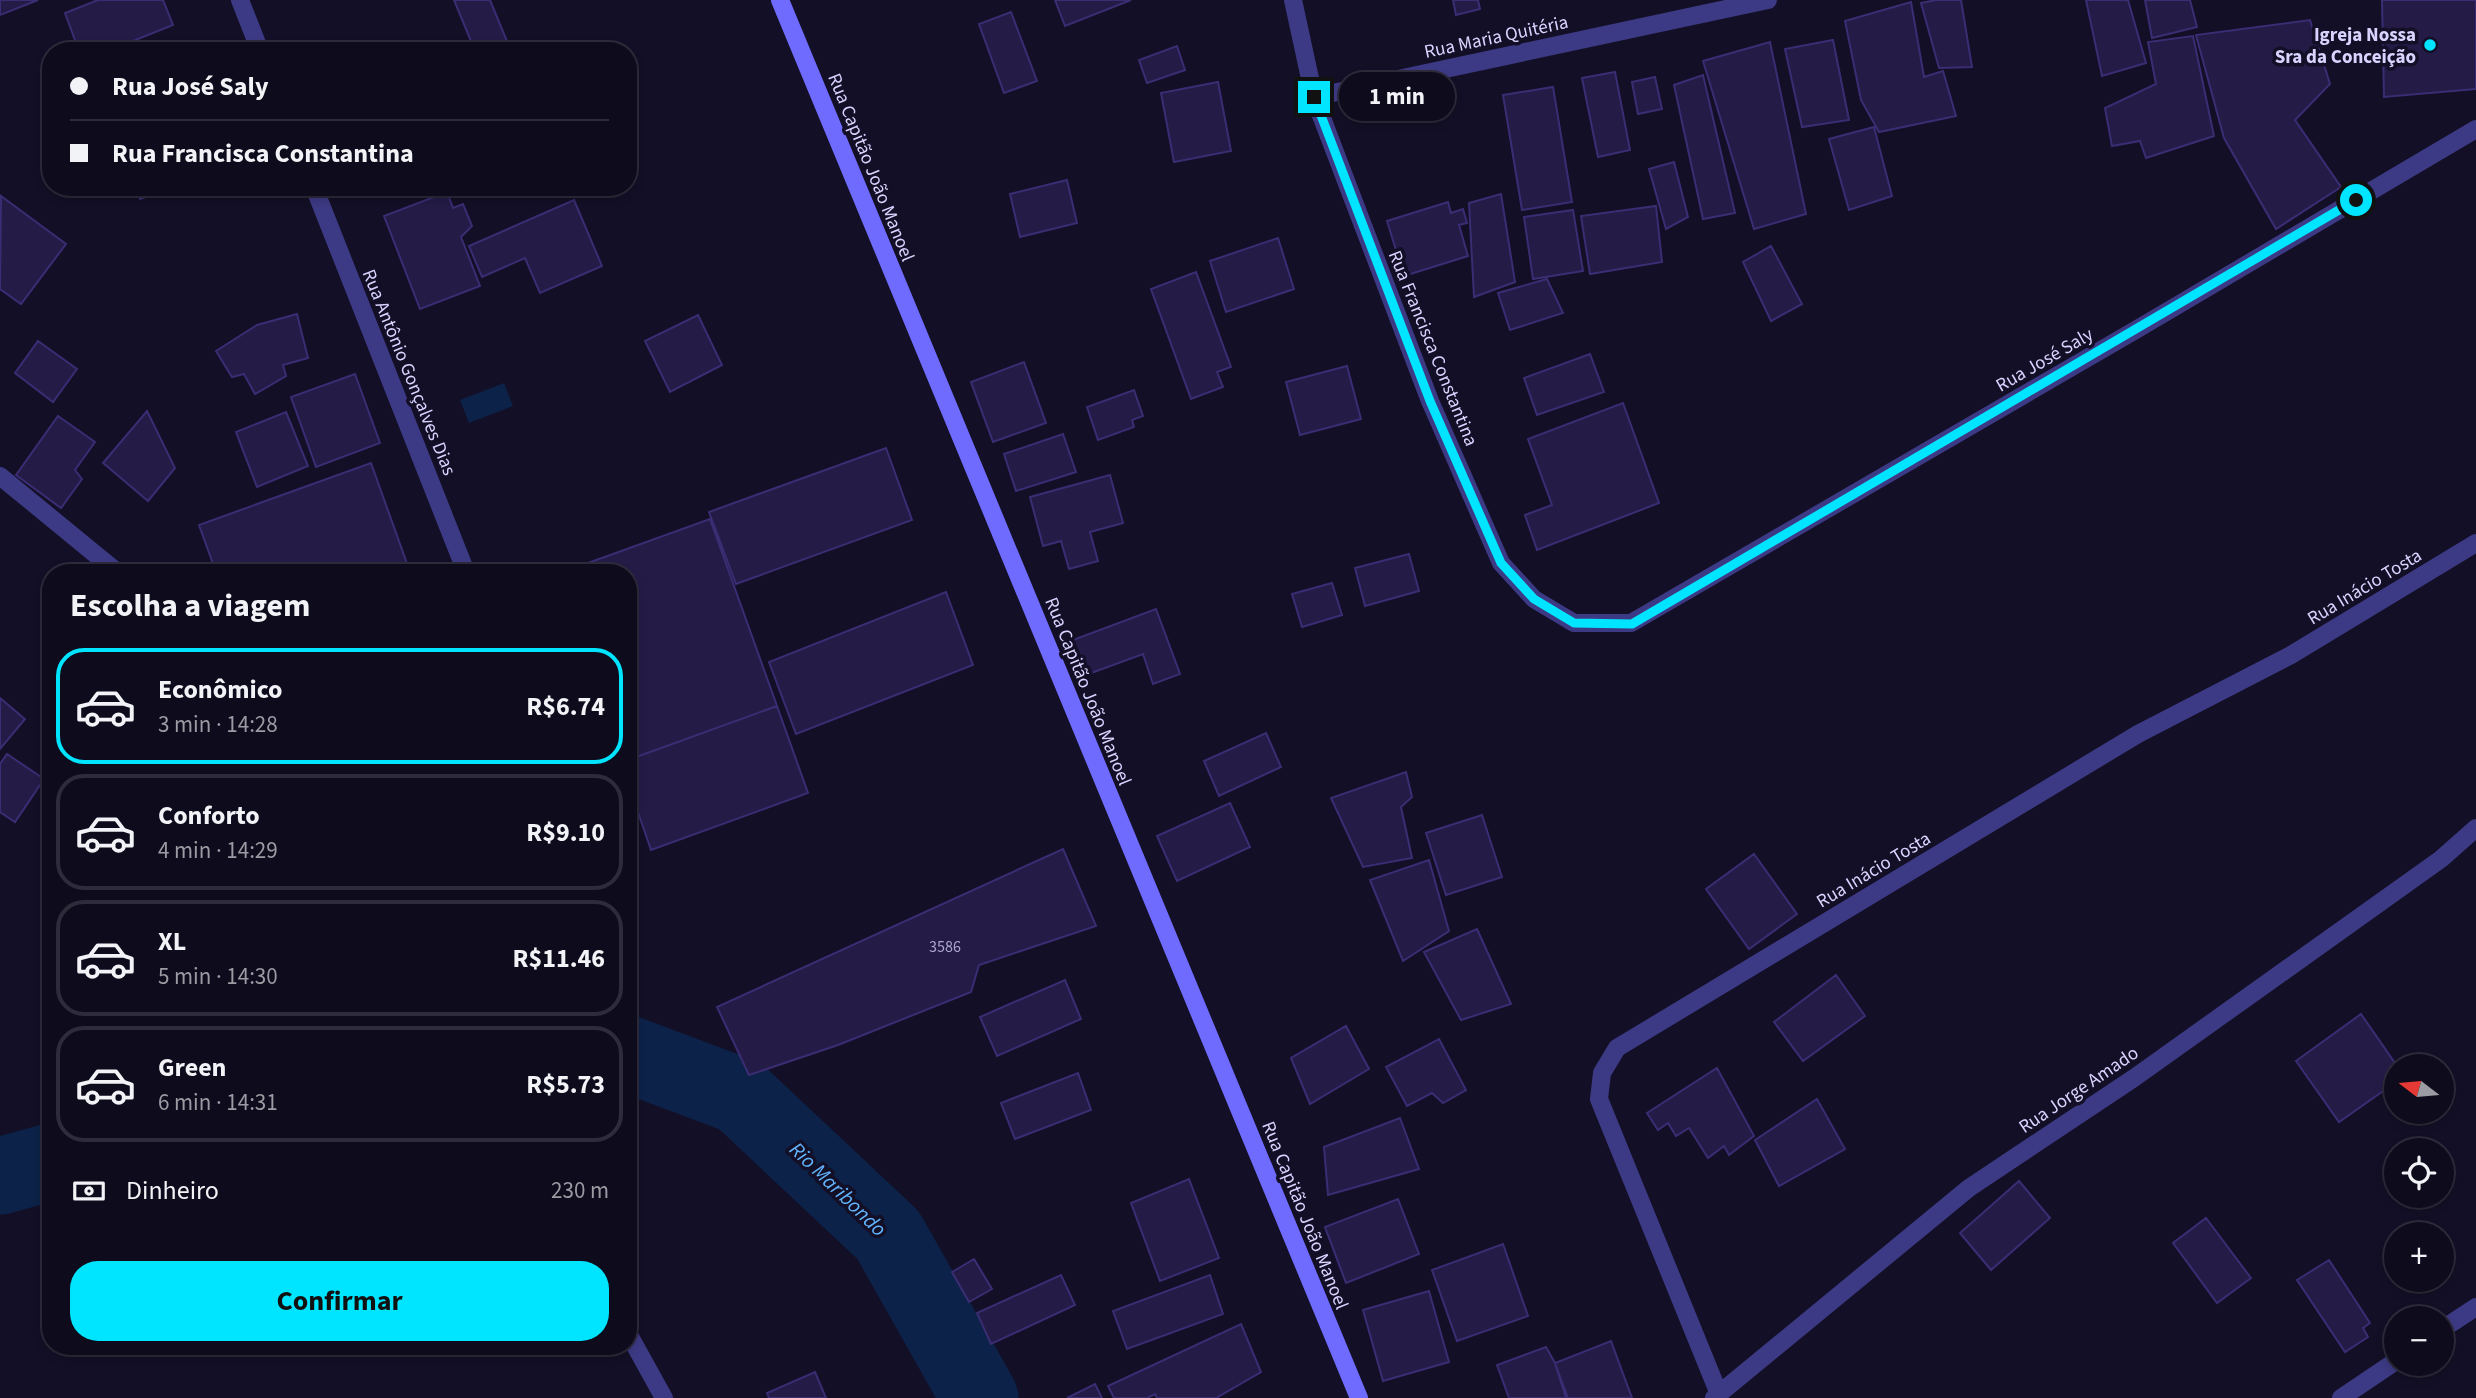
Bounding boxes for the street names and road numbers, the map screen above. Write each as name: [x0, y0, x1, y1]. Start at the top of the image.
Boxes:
street label: Rua Maria Quitéria: [1422, 9, 1571, 66]
street label: Rua Capitão João Manoel: [820, 69, 921, 266]
street label: Rua Francisca Constantina: [1381, 247, 1484, 450]
street label: Rua Antônio Gonçalves Dias: [355, 265, 462, 480]
street label: Rua José Saly: [1991, 321, 2099, 399]
street label: Rua Inácio Tosta: [2302, 542, 2427, 632]
street label: Rua Capitão João Manoel: [1037, 593, 1138, 790]
street label: Rua Inácio Tosta: [1811, 825, 1936, 915]
street label: Rua Jorge Amado: [2014, 1040, 2144, 1140]
street label: Rua Capitão João Manoel: [1254, 1117, 1355, 1314]

